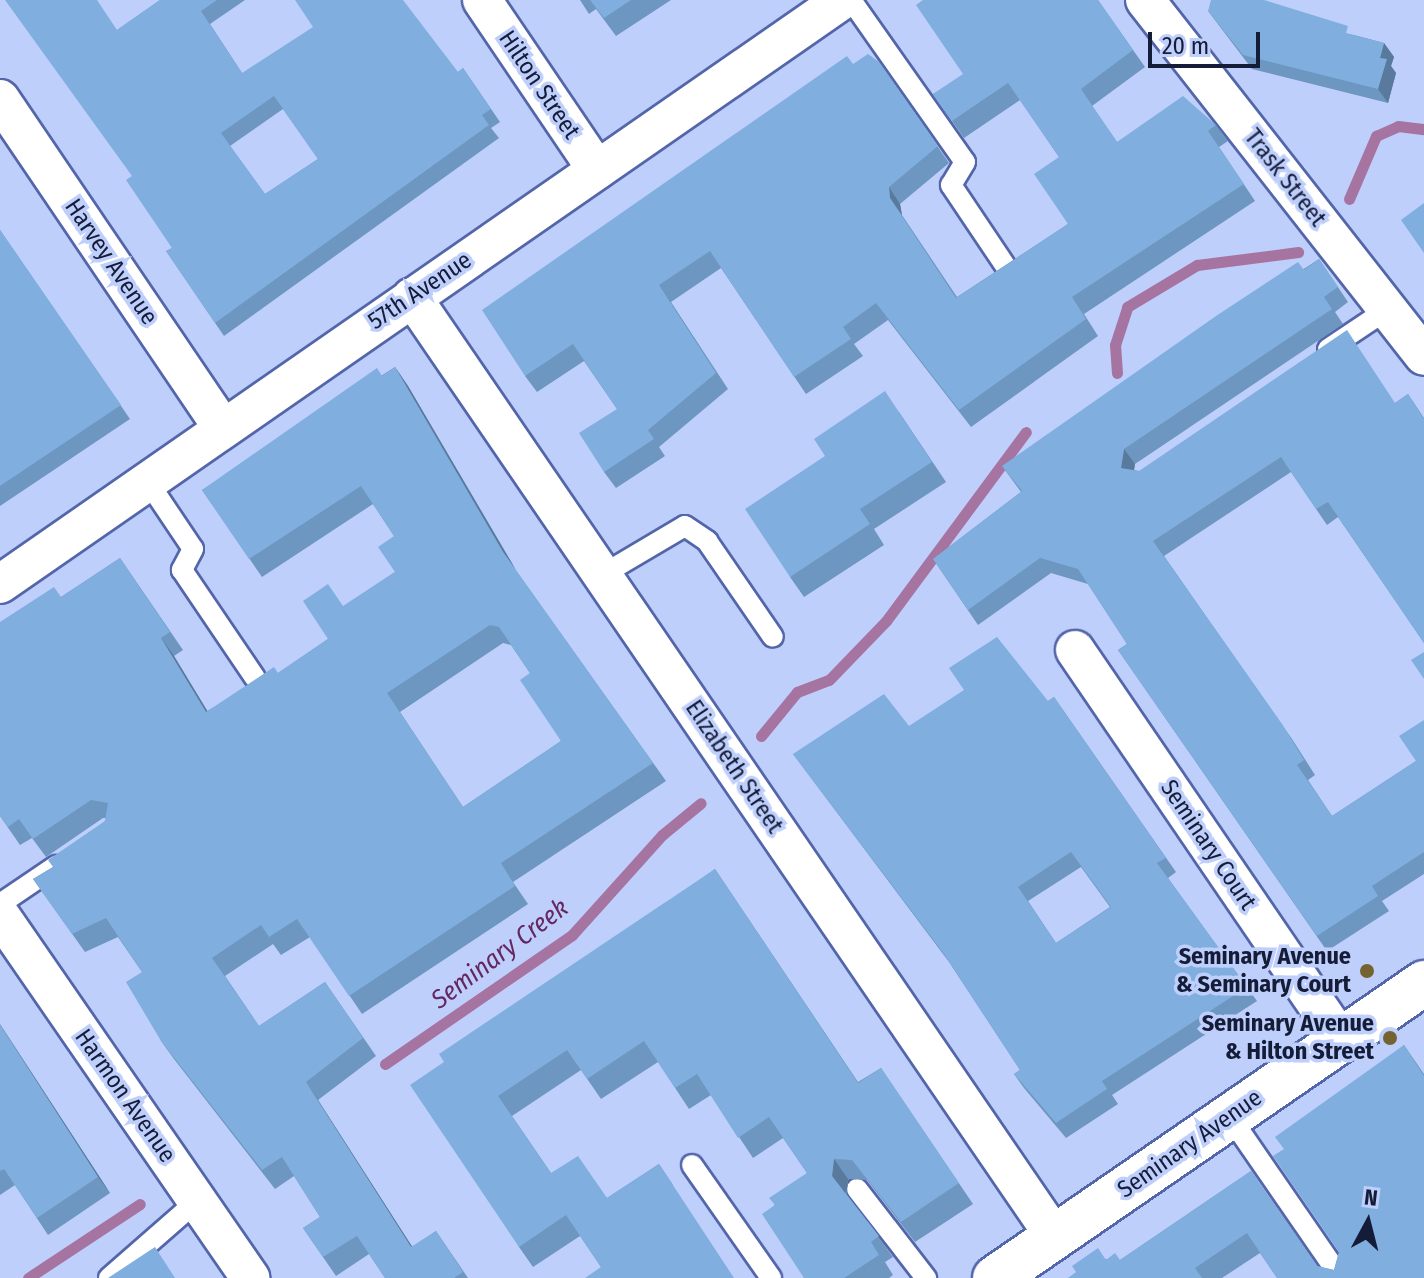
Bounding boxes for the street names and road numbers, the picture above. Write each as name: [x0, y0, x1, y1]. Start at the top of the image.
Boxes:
street label: Hilton Street: [492, 25, 586, 145]
street label: Trask Street: [1238, 124, 1332, 232]
street label: Harvey Avenue: [58, 194, 164, 330]
street label: 57th Avenue: [363, 246, 477, 336]
street label: Elizabeth Street: [679, 695, 789, 839]
street label: Seminary Court: [1154, 775, 1262, 915]
street label: Harmon Avenue: [68, 1024, 182, 1168]
street label: Seminary Avenue: [1112, 1084, 1268, 1204]

